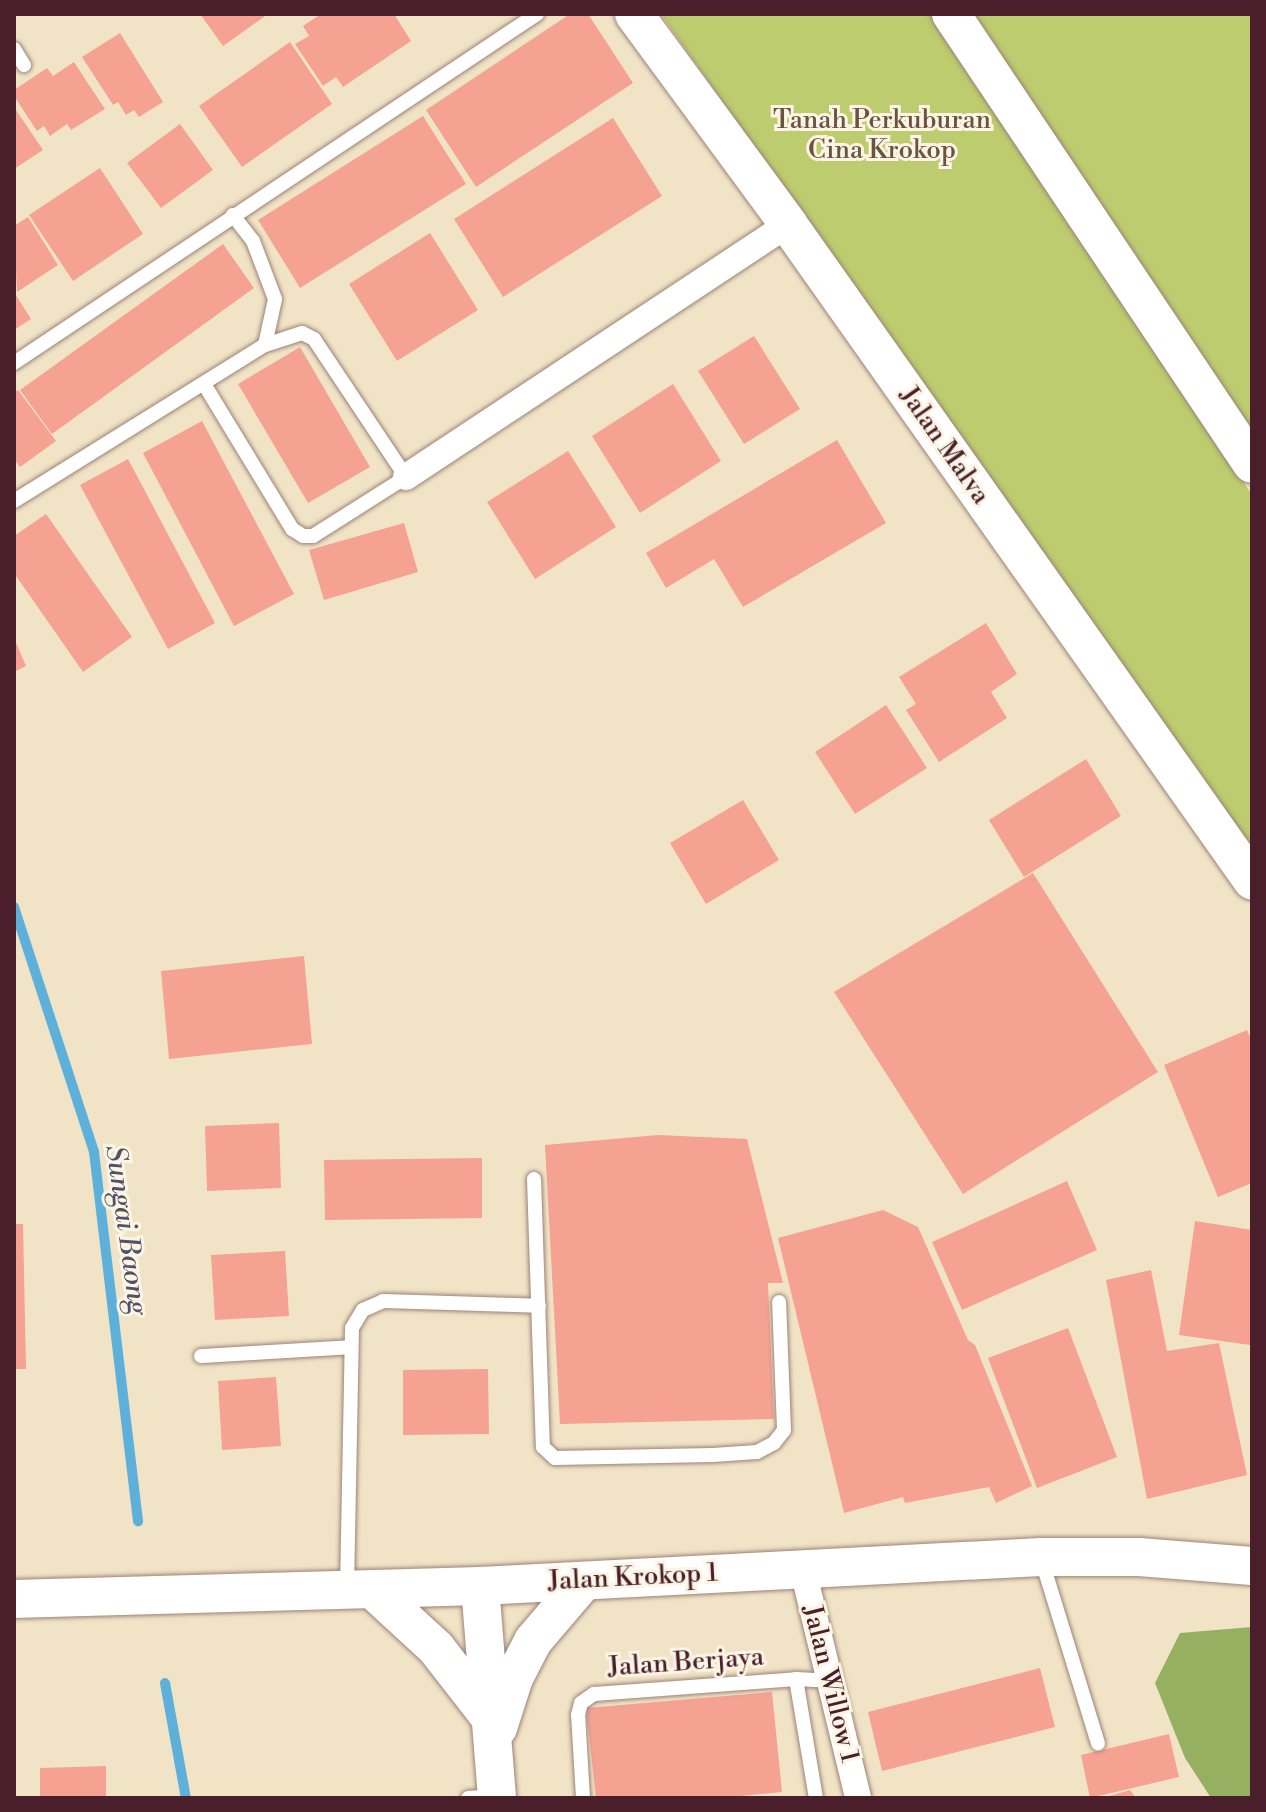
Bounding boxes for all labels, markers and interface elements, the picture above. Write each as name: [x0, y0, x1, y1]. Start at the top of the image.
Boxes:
park label: Tanah Perkuburan Cina Krokop: [773, 105, 991, 166]
street label: Jalan Malva: [892, 381, 996, 511]
water label: Sungai Baong: [97, 1143, 155, 1317]
street label: Jalan Krokop 1: [547, 1558, 719, 1598]
street label: Jalan Willow 1: [795, 1602, 865, 1766]
street label: Jalan Berjaya: [607, 1642, 765, 1684]

